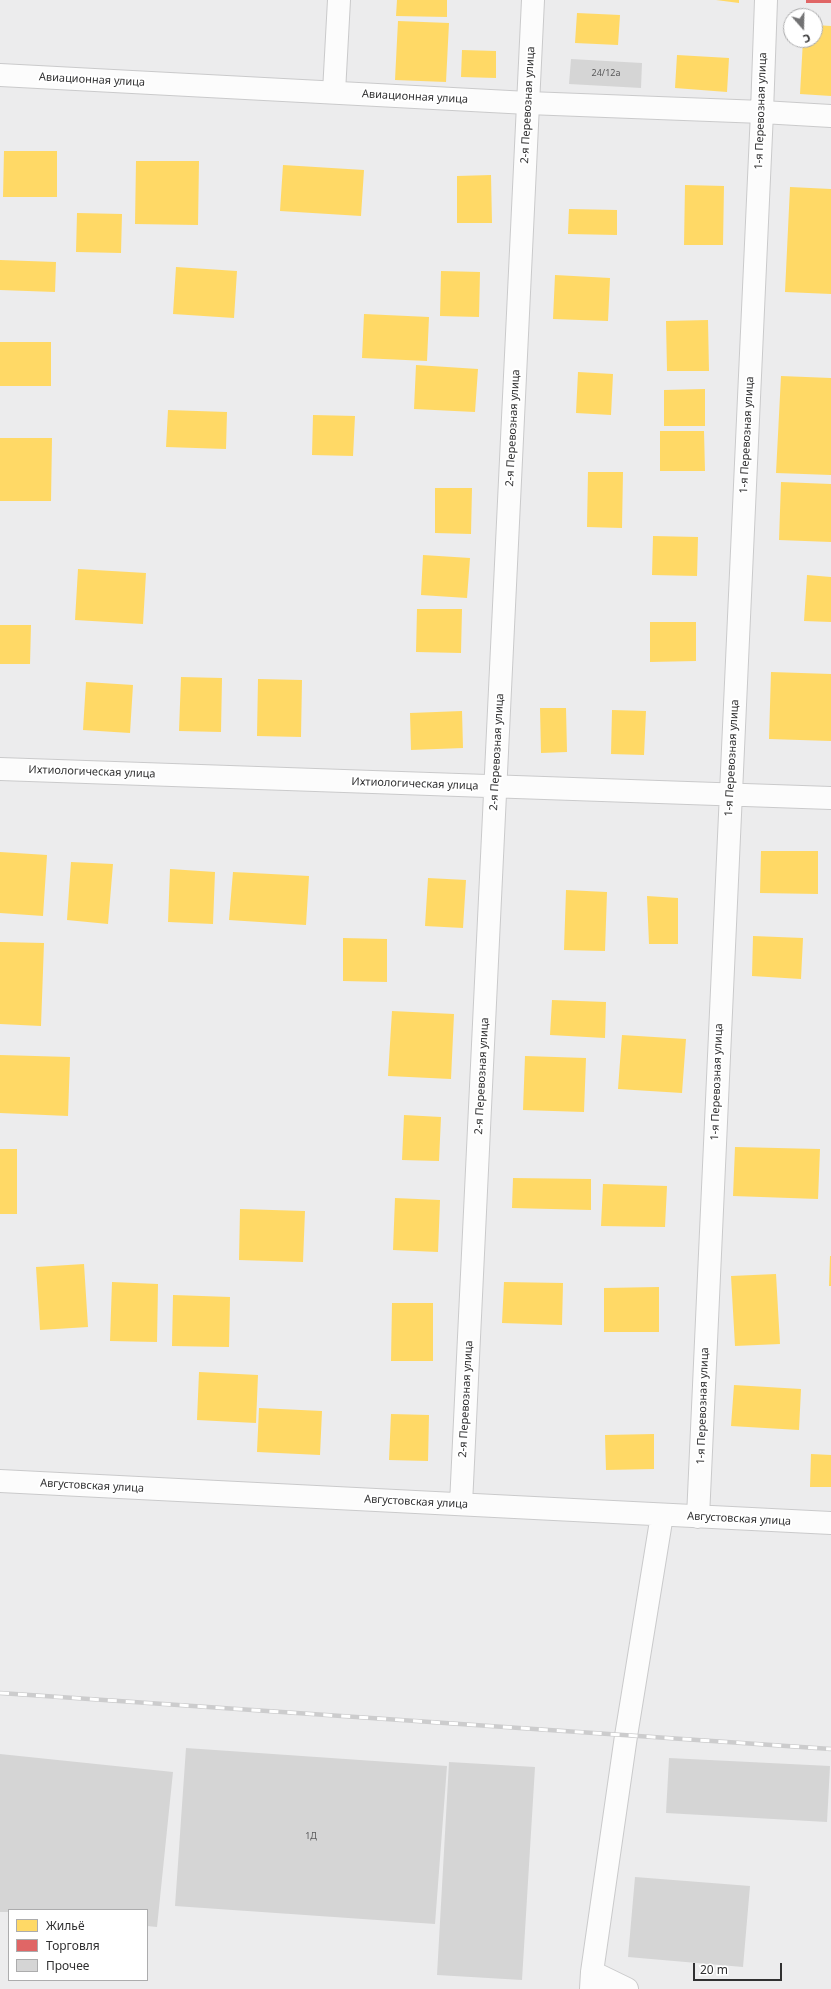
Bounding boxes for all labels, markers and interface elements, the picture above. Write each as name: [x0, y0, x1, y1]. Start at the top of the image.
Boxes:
north arrow: [783, 8, 823, 48]
text: С: [801, 31, 813, 47]
street label: 2-я Перевозная улица: [518, 46, 538, 164]
street label: 1-я Перевозная улица: [752, 52, 770, 170]
house number: 24/12а: [592, 68, 620, 78]
street label: Авиационная улица: [39, 71, 145, 89]
street label: Авиационная улица: [362, 88, 468, 106]
street label: 2-я Перевозная улица: [503, 369, 523, 487]
street label: 1-я Перевозная улица: [737, 376, 757, 494]
street label: 2-я Перевозная улица: [487, 693, 507, 811]
street label: 1-я Перевозная улица: [722, 699, 742, 817]
street label: Ихтиологическая улица: [28, 763, 156, 781]
street label: Ихтиологическая улица: [351, 775, 479, 793]
street label: 2-я Перевозная улица: [472, 1017, 492, 1135]
street label: 1-я Перевозная улица: [708, 1023, 726, 1141]
street label: 2-я Перевозная улица: [456, 1340, 476, 1458]
street label: 1-я Перевозная улица: [694, 1347, 712, 1465]
street label: Августовская улица: [40, 1477, 144, 1495]
street label: Августовская улица: [364, 1493, 468, 1511]
street label: Августовская улица: [687, 1510, 791, 1528]
house number: 1Д: [305, 1831, 317, 1841]
legend: [8, 1909, 148, 1981]
text: Жильё: [46, 1917, 85, 1934]
text: Торговля: [46, 1937, 100, 1954]
scale bar: [695, 1955, 784, 1981]
text: Прочее: [46, 1957, 89, 1974]
text: 20 m: [700, 1961, 728, 1978]

